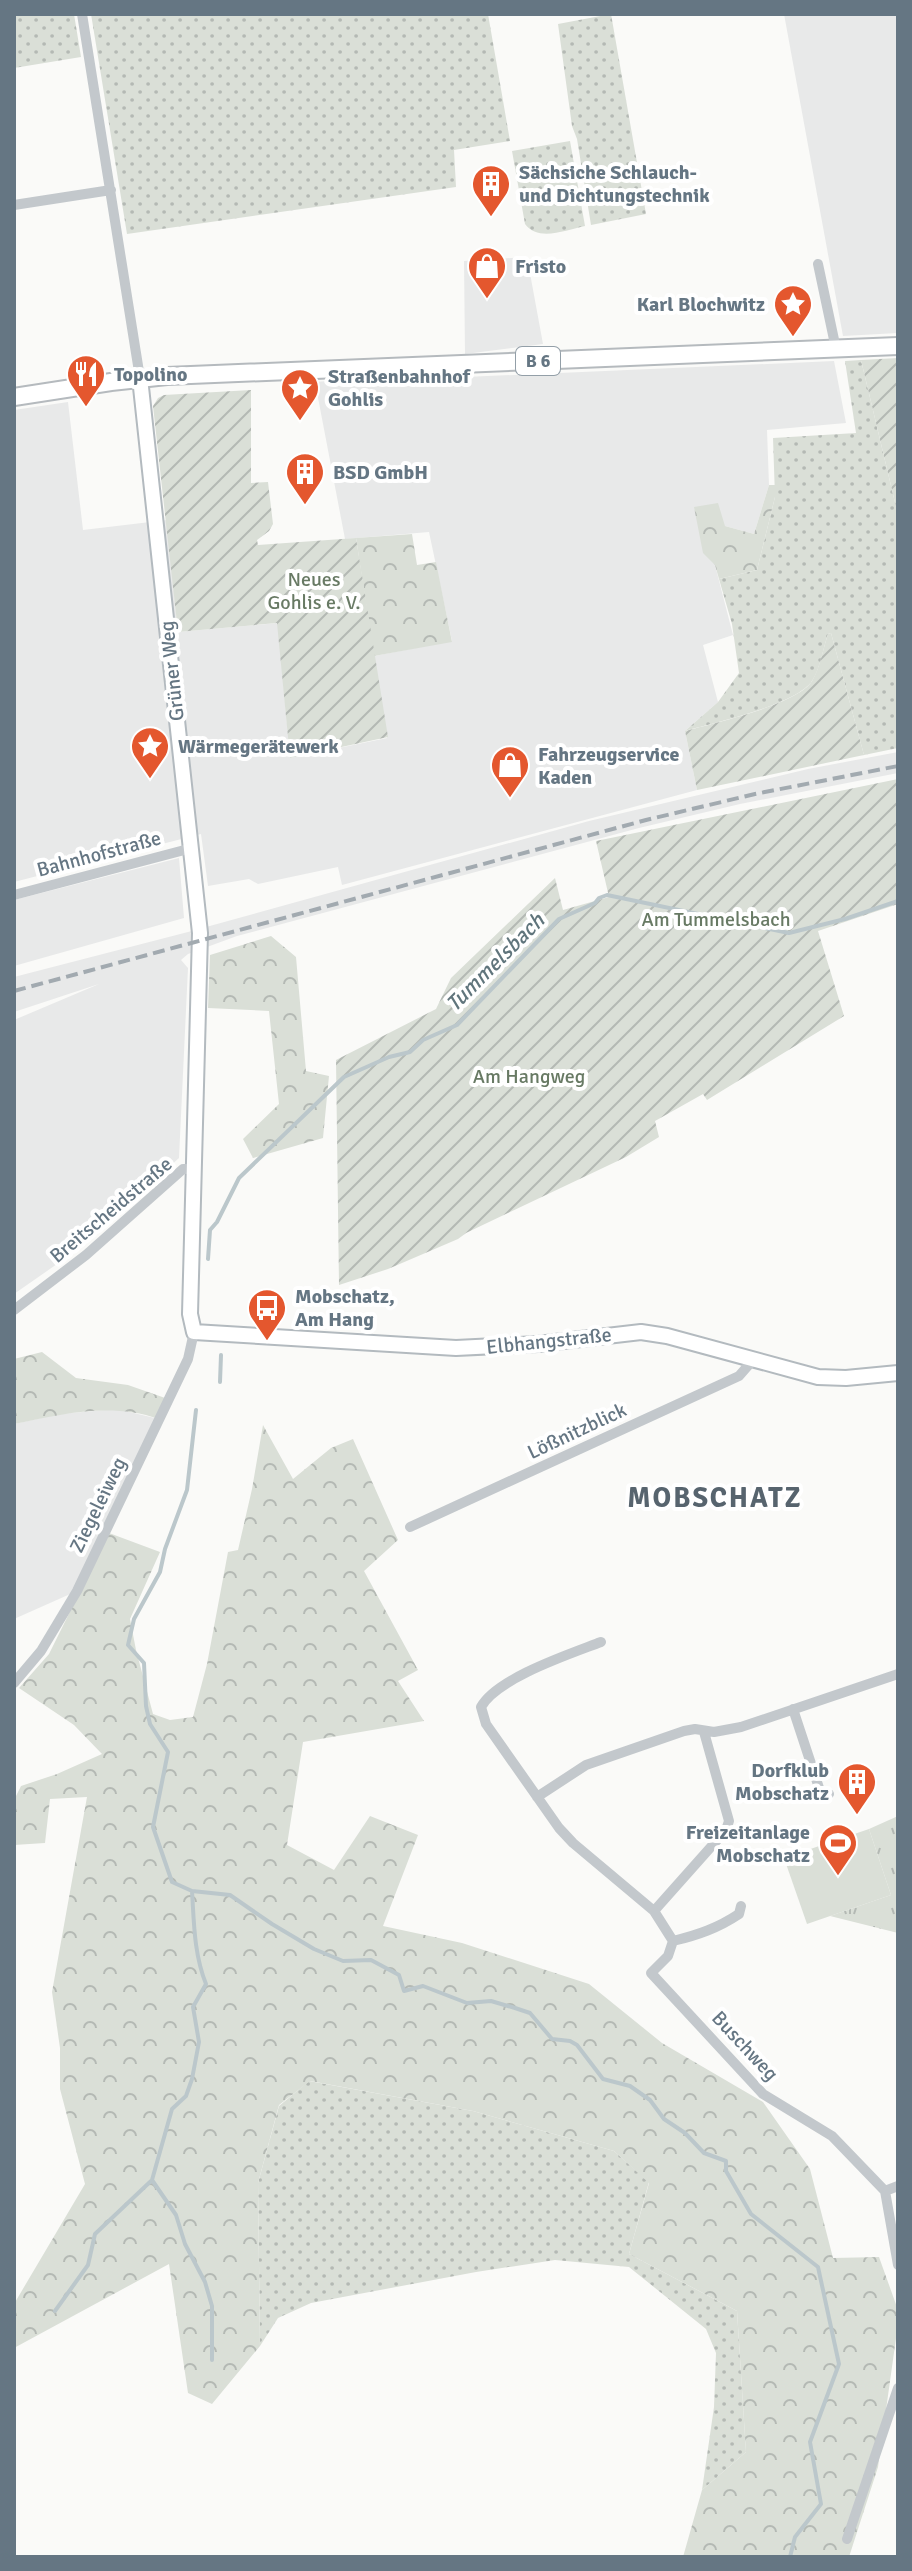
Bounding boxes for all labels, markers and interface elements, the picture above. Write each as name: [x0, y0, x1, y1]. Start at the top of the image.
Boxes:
place label: Sächsiche Schlauch- und Dichtungstechnik: [519, 160, 710, 208]
building icon: Sächsiche Schlauch- und Dichtungstechnik: [470, 163, 512, 218]
shop icon: Fristo: [466, 245, 508, 300]
place label: Fristo: [515, 254, 566, 279]
place icon: Karl Blochwitz: [772, 283, 814, 338]
place label: Karl Blochwitz: [637, 292, 765, 317]
road number: B 6: [516, 347, 560, 375]
restaurant icon: Topolino: [65, 353, 107, 408]
place label: Topolino: [114, 362, 187, 387]
place label: Straßenbahnhof Gohlis: [328, 364, 472, 412]
place icon: Straßenbahnhof Gohlis: [279, 367, 321, 422]
building icon: BSD GmbH: [284, 451, 326, 506]
place label: BSD GmbH: [333, 460, 428, 485]
park label: Neues Gohlis e. V.: [267, 567, 361, 615]
street label: Grüner Weg: [154, 620, 190, 722]
place icon: Wärmegerätewerk: [129, 725, 171, 780]
place label: Wärmegerätewerk: [178, 734, 339, 759]
place label: Fahrzeugservice Kaden: [538, 742, 679, 790]
shop icon: Fahrzeugservice Kaden: [489, 744, 531, 799]
street label: Bahnhofstraße: [34, 825, 164, 883]
water label: Tummelsbach: [440, 906, 551, 1017]
park label: Am Tummelsbach: [641, 907, 791, 932]
park label: Am Hangweg: [473, 1064, 585, 1089]
street label: Breitscheidstraße: [45, 1152, 177, 1268]
place label: Mobschatz, Am Hang: [295, 1284, 395, 1332]
bus stop icon: Mobschatz, Am Hang: [246, 1287, 288, 1342]
street label: Elbhangstraße: [485, 1322, 613, 1360]
street label: Lößnitzblick: [523, 1397, 631, 1465]
street label: Ziegeleiweg: [64, 1453, 132, 1557]
district label: MOBSCHATZ: [627, 1481, 803, 1515]
place label: Dorfklub Mobschatz: [735, 1758, 829, 1806]
building icon: Dorfklub Mobschatz: [836, 1761, 878, 1816]
place label: Freizeitanlage Mobschatz: [686, 1820, 810, 1868]
sports icon: Freizeitanlage Mobschatz: [817, 1822, 859, 1877]
street label: Buschweg: [706, 2006, 784, 2086]

